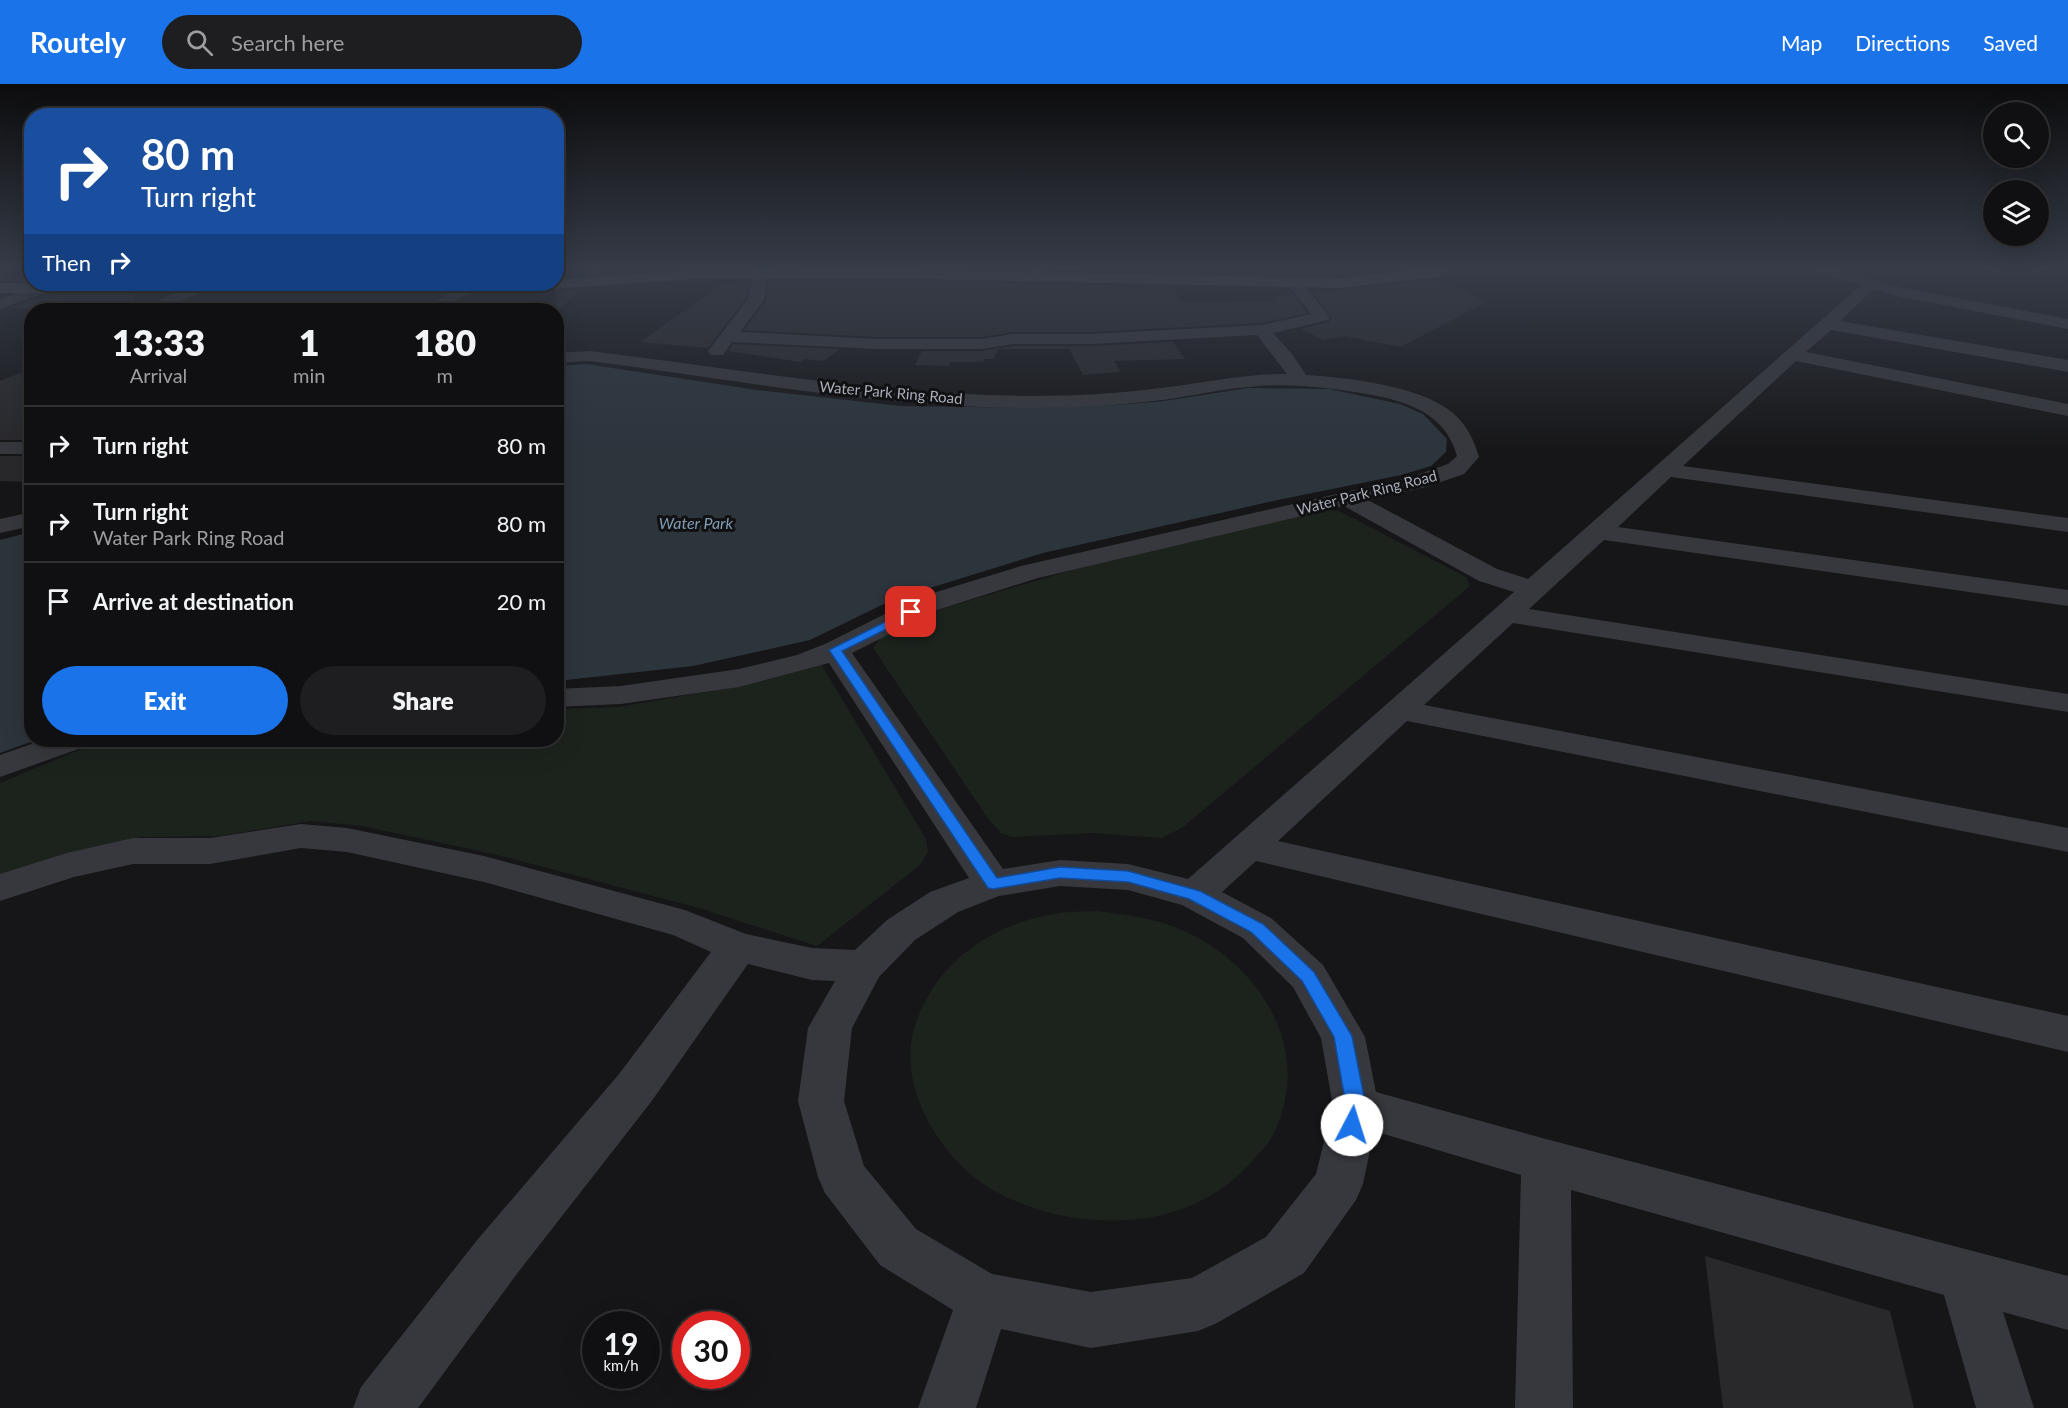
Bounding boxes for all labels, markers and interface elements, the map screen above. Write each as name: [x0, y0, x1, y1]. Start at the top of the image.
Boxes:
search box: [162, 15, 582, 69]
text: Routely: [30, 25, 126, 59]
icon: search: [183, 26, 216, 59]
text: Search here: [231, 29, 344, 56]
text: Map: [1781, 30, 1822, 55]
text: Directions: [1855, 30, 1950, 55]
text: Saved: [1983, 30, 2038, 55]
map controls: [1983, 102, 2049, 246]
button: search: [1983, 102, 2049, 168]
text: 80 m: [141, 129, 235, 179]
icon: right: [42, 132, 120, 210]
text: Turn right: [141, 180, 256, 213]
button: layers: [1983, 180, 2049, 246]
icon: right: [103, 246, 136, 279]
text: Then: [42, 249, 91, 276]
text: 13:33: [112, 320, 205, 364]
text: 1: [299, 320, 320, 364]
text: 180: [413, 320, 476, 364]
text: Arrival: [130, 363, 187, 387]
text: min: [293, 363, 325, 387]
text: m: [436, 363, 453, 387]
street label: Water Park Ring Road: [819, 377, 963, 407]
icon: right: [42, 429, 75, 462]
text: Turn right: [93, 432, 188, 459]
text: 80 m: [497, 432, 546, 459]
street label: Water Park Ring Road: [1295, 466, 1439, 518]
text: Turn right: [93, 498, 188, 525]
icon: right: [42, 507, 75, 540]
text: 80 m: [497, 510, 546, 537]
water label: Water Park: [659, 513, 734, 532]
text: Water Park Ring Road: [93, 525, 284, 549]
icon: arrive: [42, 585, 75, 618]
pin: [885, 586, 936, 637]
text: Arrive at destination: [93, 588, 294, 615]
text: 20 m: [497, 588, 546, 615]
icon: arrive: [894, 595, 927, 628]
button: Exit: [42, 666, 288, 735]
button: Share: [300, 666, 546, 735]
position arrow: [1320, 1093, 1384, 1157]
speed limit sign: 30: [672, 1311, 750, 1389]
text: 19: [604, 1325, 638, 1361]
text: km/h: [603, 1356, 639, 1374]

